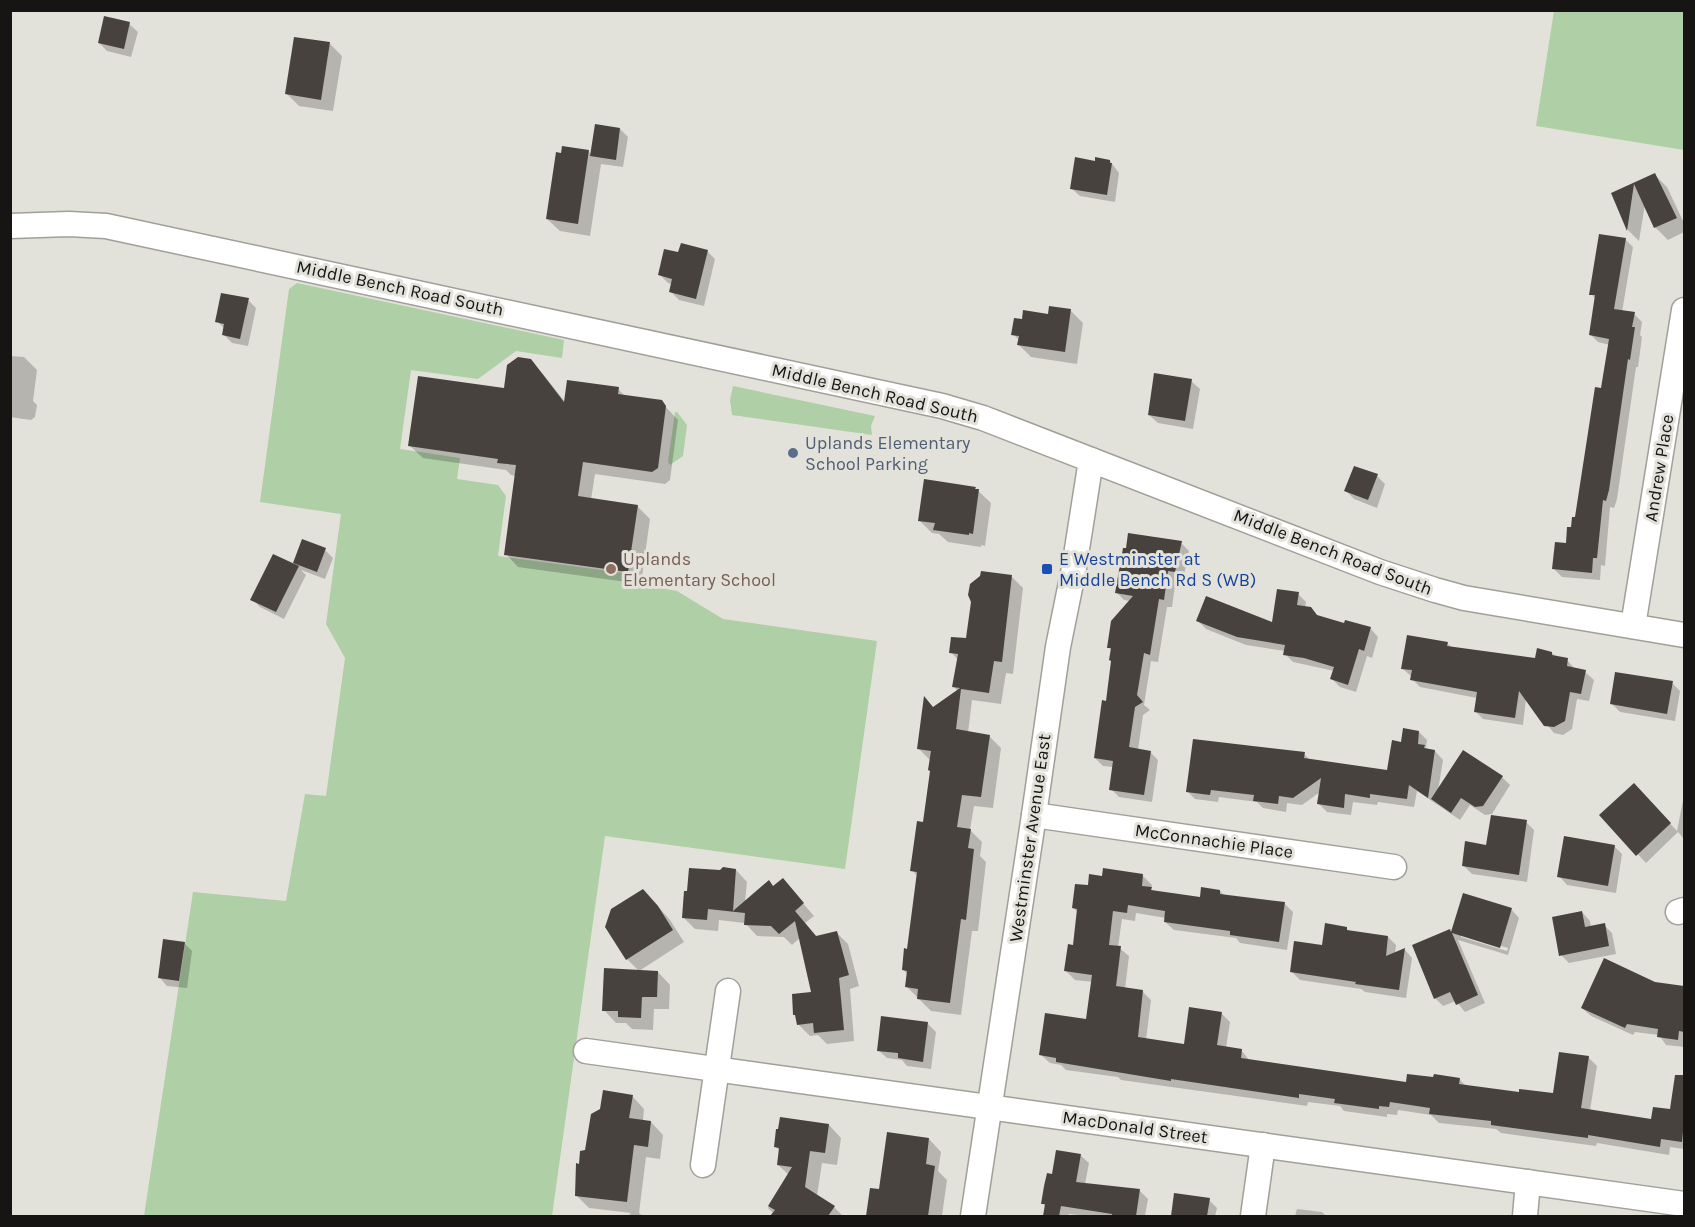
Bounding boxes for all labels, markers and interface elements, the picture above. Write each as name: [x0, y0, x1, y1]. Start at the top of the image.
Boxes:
street label: Middle Bench Road South: [294, 255, 506, 321]
street label: Middle Bench Road South: [770, 359, 980, 427]
street label: Andrew Place: [1640, 413, 1678, 523]
place label: Uplands Elementary School Parking: [805, 432, 971, 475]
marker: Uplands Elementary School Parking: [786, 446, 800, 460]
street label: Middle Bench Road South: [1230, 504, 1436, 600]
place label: Uplands Elementary School: [623, 548, 776, 591]
place label: E Westminster at Middle Bench Rd S (WB): [1059, 548, 1256, 591]
marker: Uplands Elementary School: [604, 562, 618, 576]
marker: E Westminster at Middle Bench Rd S (WB): [1040, 562, 1054, 576]
street label: Westminster Avenue East: [1004, 732, 1056, 944]
street label: McConnachie Place: [1133, 819, 1295, 863]
street label: MacDonald Street: [1061, 1106, 1209, 1148]

